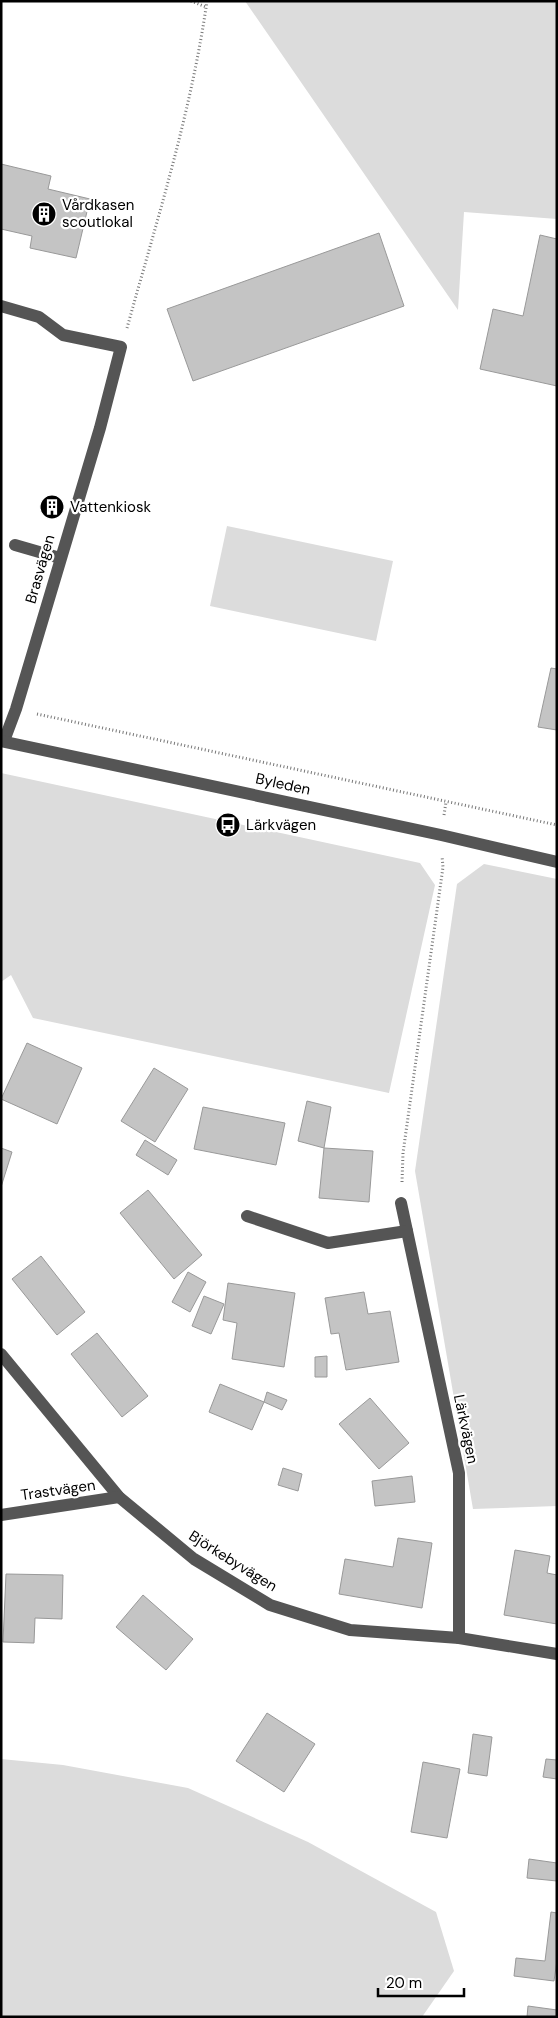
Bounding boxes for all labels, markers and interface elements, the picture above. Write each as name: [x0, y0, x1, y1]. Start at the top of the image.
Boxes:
place label: Vårdkasen scoutlokal: [62, 195, 134, 232]
building icon: Vårdkasen scoutlokal: [31, 201, 57, 227]
building icon: Vattenkiosk: [39, 494, 65, 520]
place label: Vattenkiosk: [70, 497, 151, 517]
street label: Brasvägen: [21, 532, 59, 606]
street label: Byleden: [254, 768, 312, 800]
bus stop icon: Lärkvägen: [215, 812, 241, 838]
place label: Lärkvägen: [246, 815, 316, 835]
street label: Lärkvägen: [449, 1393, 483, 1465]
street label: Trastvägen: [19, 1475, 97, 1505]
street label: Björkebyvägen: [185, 1526, 281, 1596]
scale bar: [378, 1966, 464, 1998]
text: 20 m: [386, 1973, 422, 1993]

